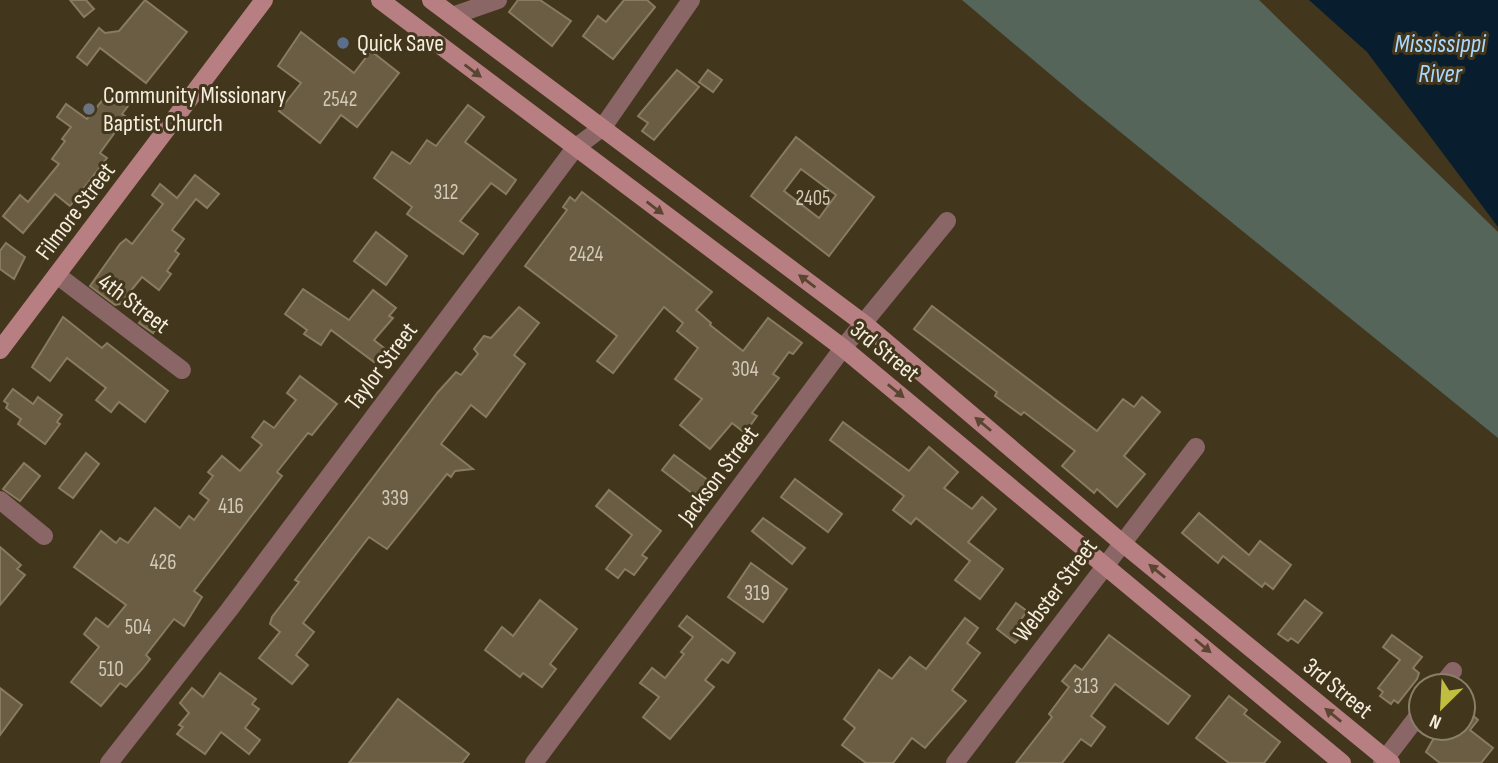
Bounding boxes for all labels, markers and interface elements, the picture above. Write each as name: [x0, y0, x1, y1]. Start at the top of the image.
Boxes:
place label: Quick Save: [357, 29, 444, 58]
water label: Mississippi River: [1394, 29, 1487, 90]
marker: Quick Save: [335, 35, 351, 51]
one-way arrow: [464, 63, 482, 78]
place label: Community Missionary Baptist Church: [103, 81, 286, 138]
house number: 2542: [323, 87, 357, 112]
marker: Community Missionary Baptist Church: [81, 101, 97, 117]
street label: Filmore Street: [29, 157, 121, 266]
house number: 312: [433, 180, 459, 205]
house number: 2405: [795, 186, 831, 211]
one-way arrow: [646, 200, 664, 214]
house number: 2424: [569, 242, 604, 267]
street label: 4th Street: [92, 267, 175, 340]
one-way arrow: [798, 274, 816, 289]
street label: 3rd Street: [844, 315, 925, 388]
street label: Taylor Street: [339, 317, 424, 416]
house number: 304: [732, 357, 759, 382]
one-way arrow: [886, 384, 904, 399]
one-way arrow: [974, 416, 992, 432]
street label: Jackson Street: [671, 420, 765, 531]
house number: 339: [382, 486, 408, 511]
house number: 416: [218, 494, 244, 519]
street label: Webster Street: [1007, 533, 1104, 648]
house number: 426: [150, 550, 176, 575]
one-way arrow: [1148, 564, 1165, 579]
house number: 319: [744, 581, 770, 606]
house number: 504: [125, 615, 151, 640]
one-way arrow: [1194, 638, 1212, 654]
street label: 3rd Street: [1297, 652, 1378, 725]
house number: 510: [98, 657, 124, 682]
north arrow: [1407, 672, 1477, 742]
house number: 313: [1074, 674, 1098, 699]
one-way arrow: [1324, 708, 1342, 723]
text: N: [1426, 709, 1445, 734]

